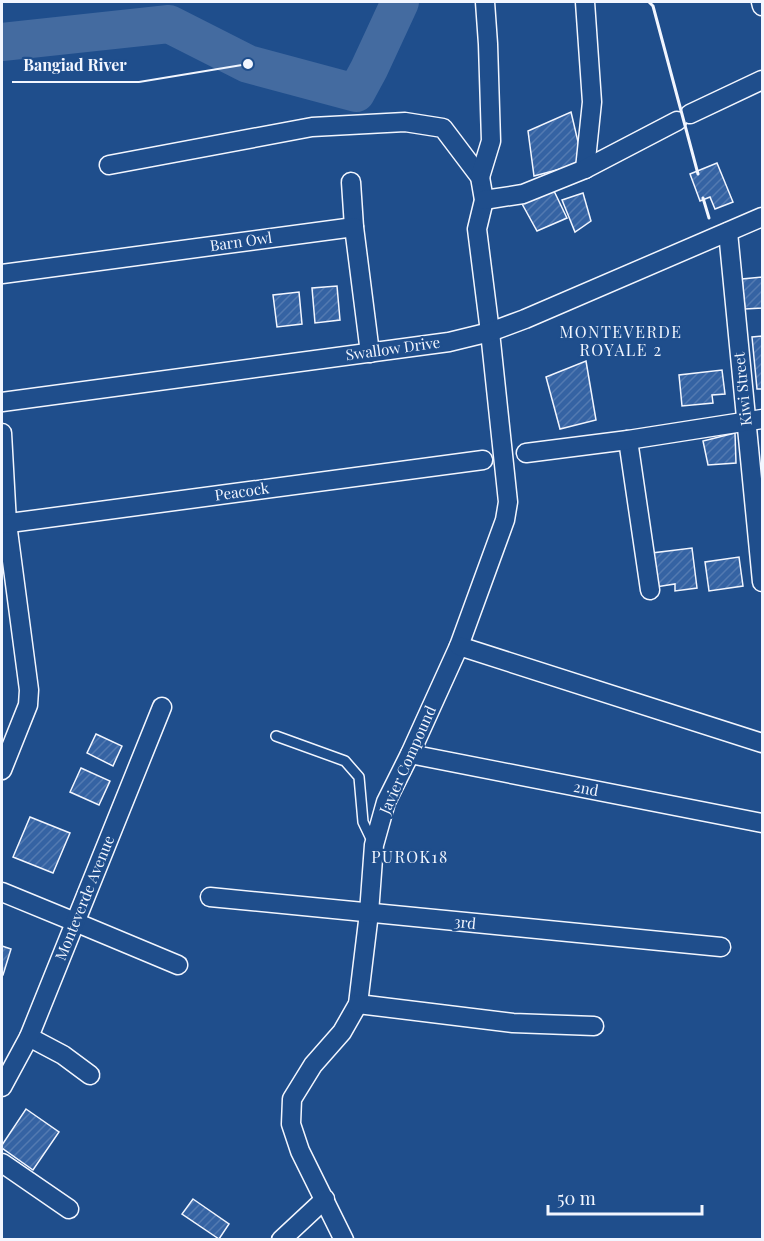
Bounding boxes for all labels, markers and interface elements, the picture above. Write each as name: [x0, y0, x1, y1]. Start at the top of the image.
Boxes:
callout: Bangiad River: [12, 48, 139, 82]
text: Bangiad River: [23, 54, 127, 75]
street label: Barn Owl: [208, 227, 273, 255]
district label: MONTEVERDE ROYALE 2: [560, 321, 682, 360]
street label: Swallow Drive: [344, 331, 441, 365]
street label: Kiwi Street: [728, 350, 756, 427]
street label: Peacock: [213, 477, 271, 505]
street label: Javier Compound: [374, 702, 440, 818]
street label: 2nd: [572, 776, 601, 800]
street label: Monteverde Avenue: [50, 832, 118, 963]
district label: PUROK18: [371, 846, 449, 867]
street label: 3rd: [453, 911, 477, 933]
scale bar: [548, 1178, 702, 1216]
text: 50 m: [557, 1186, 596, 1210]

